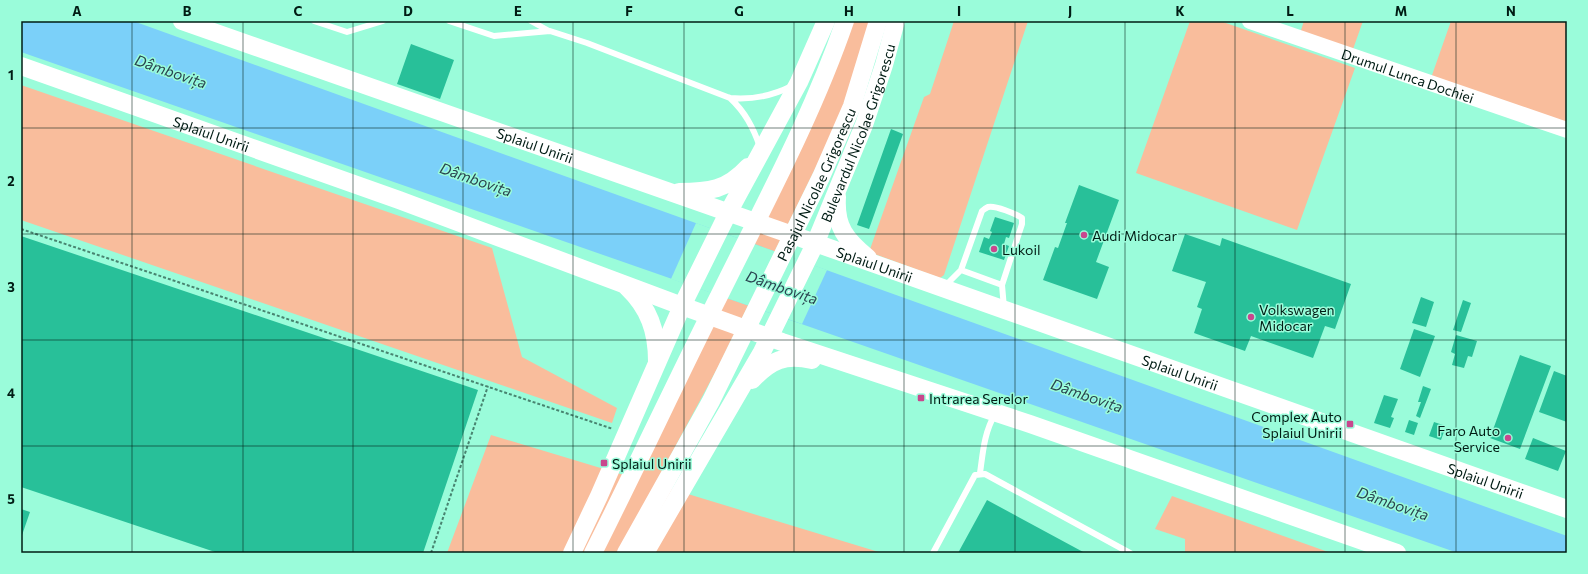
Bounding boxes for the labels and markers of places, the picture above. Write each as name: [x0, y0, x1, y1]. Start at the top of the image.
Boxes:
place label: Audi Midocar: [1092, 227, 1177, 244]
marker: Audi Midocar: [1079, 230, 1089, 240]
place label: Lukoil: [1002, 241, 1041, 258]
marker: Lukoil: [989, 244, 999, 254]
place label: Volkswagen Midocar: [1259, 301, 1335, 334]
marker: Volkswagen Midocar: [1246, 312, 1256, 322]
place label: Intrarea Serelor: [929, 390, 1028, 407]
marker: Intrarea Serelor: [916, 393, 926, 403]
place label: Complex Auto Splaiul Unirii: [1251, 408, 1342, 441]
marker: Complex Auto Splaiul Unirii: [1345, 419, 1355, 429]
place label: Faro Auto Service: [1437, 422, 1500, 455]
marker: Faro Auto Service: [1503, 433, 1513, 443]
place label: Splaiul Unirii: [612, 455, 692, 472]
marker: Splaiul Unirii: [599, 458, 609, 468]

